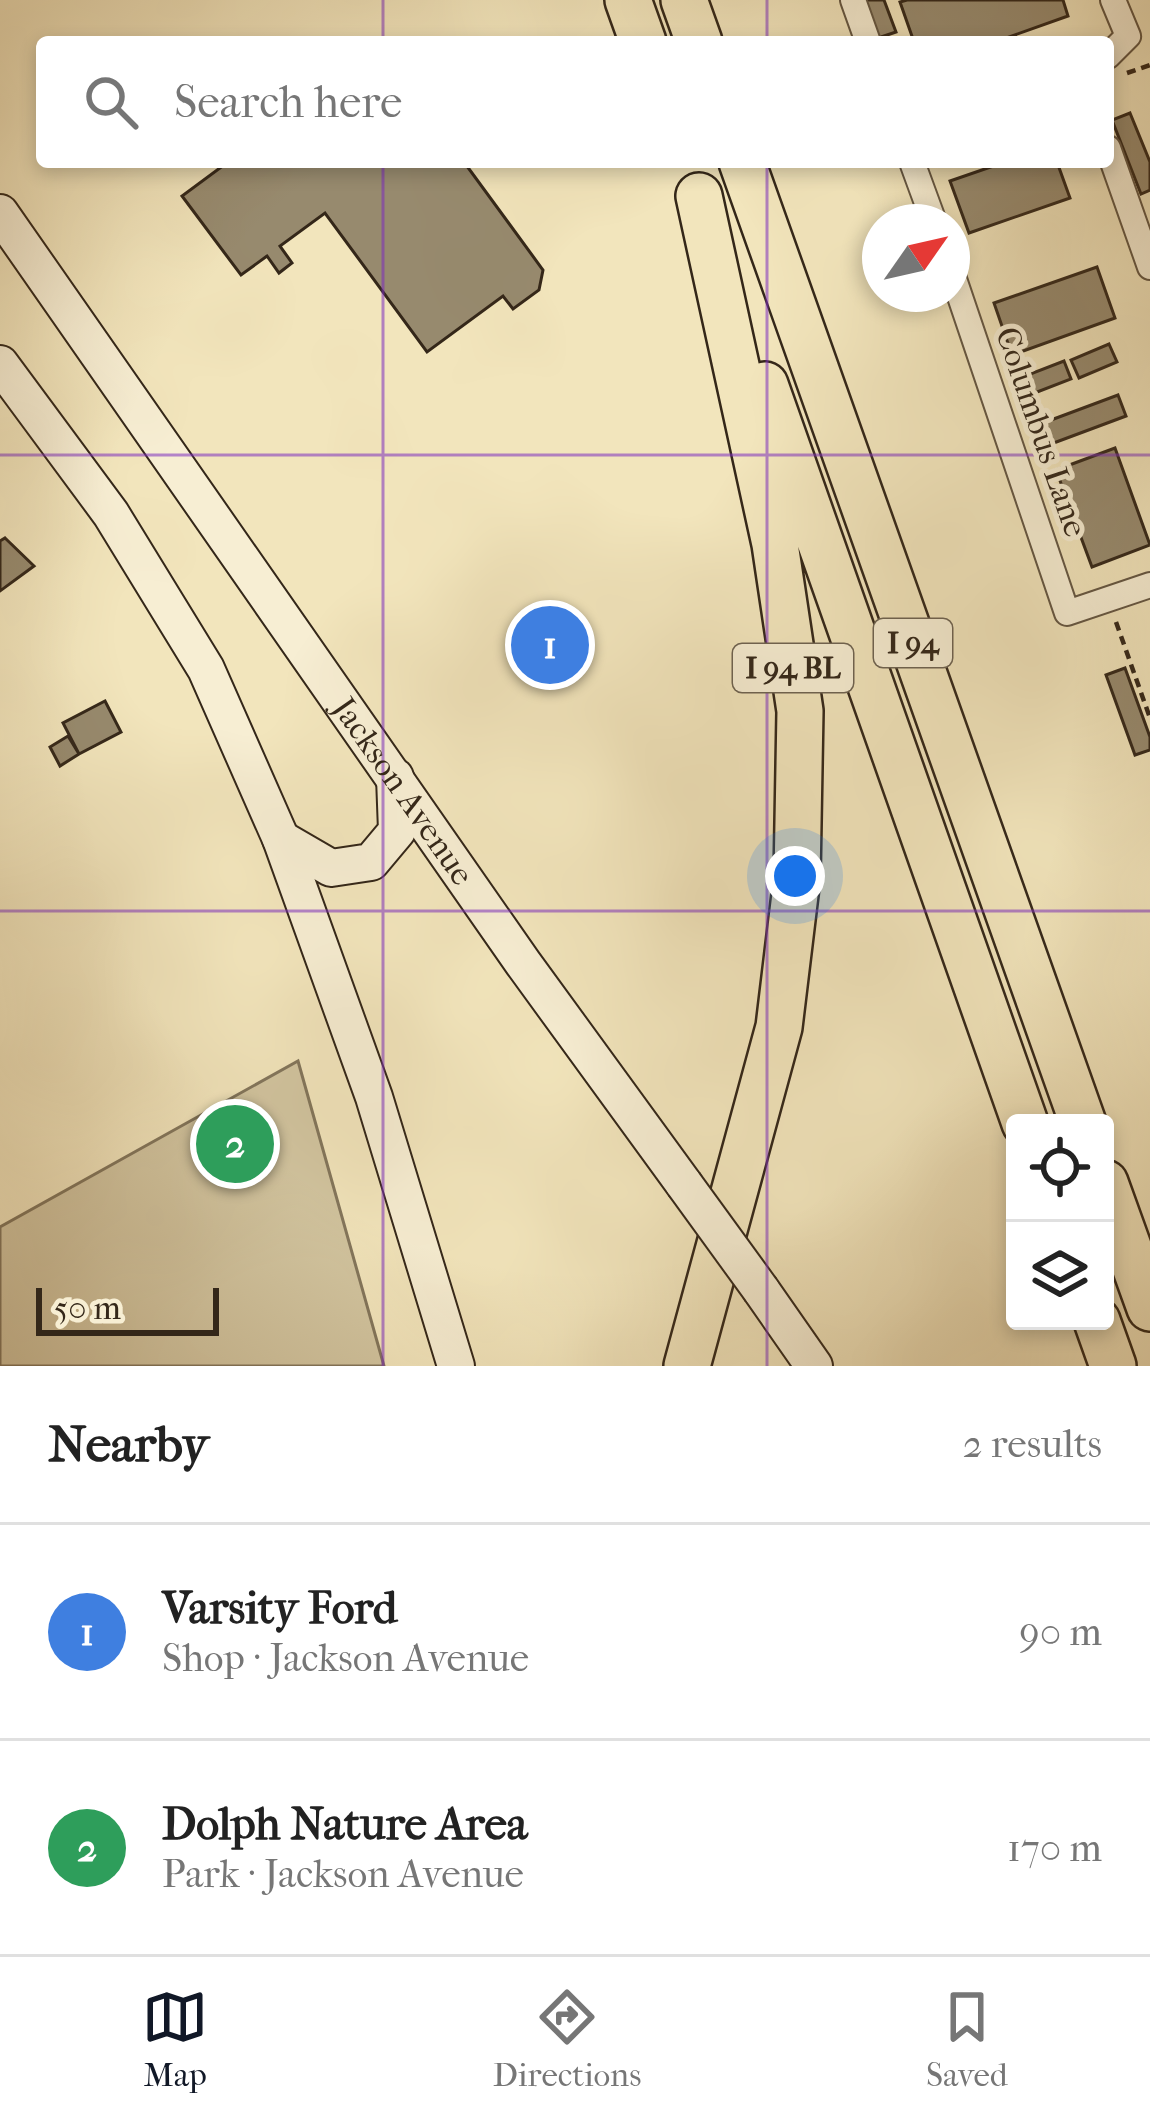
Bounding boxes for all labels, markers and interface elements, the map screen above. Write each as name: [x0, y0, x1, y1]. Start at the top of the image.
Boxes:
search box: [36, 36, 1114, 168]
icon: search: [78, 69, 144, 135]
text: Search here: [174, 76, 402, 129]
north arrow: [862, 204, 970, 312]
street label: Columbus Lane: [987, 322, 1095, 542]
pin: 1: [511, 600, 589, 690]
road number: I 94: [874, 619, 952, 667]
road number: I 94 BL: [733, 644, 853, 692]
street label: Jackson Avenue: [323, 687, 482, 893]
your location: [765, 846, 825, 906]
pin: 2: [196, 1099, 274, 1189]
map controls: [1006, 1114, 1114, 1330]
button: locate: [1006, 1114, 1114, 1222]
button: layers: [1006, 1222, 1114, 1330]
scale bar: [36, 1282, 219, 1335]
text: 50 m: [54, 1289, 121, 1328]
text: Nearby: [48, 1414, 209, 1474]
text: 2 results: [963, 1421, 1102, 1467]
text: Varsity Ford: [162, 1582, 397, 1635]
text: 1: [80, 1609, 94, 1655]
text: 90 m: [1019, 1609, 1102, 1655]
text: Shop · Jackson Avenue: [162, 1635, 529, 1681]
text: Dolph Nature Area: [162, 1798, 528, 1851]
text: 2: [77, 1825, 97, 1871]
text: 170 m: [1007, 1825, 1102, 1871]
text: Park · Jackson Avenue: [162, 1851, 524, 1897]
tab: Map: [142, 1984, 208, 2095]
tab: Directions: [493, 1984, 641, 2095]
tab: Saved: [926, 1984, 1008, 2095]

